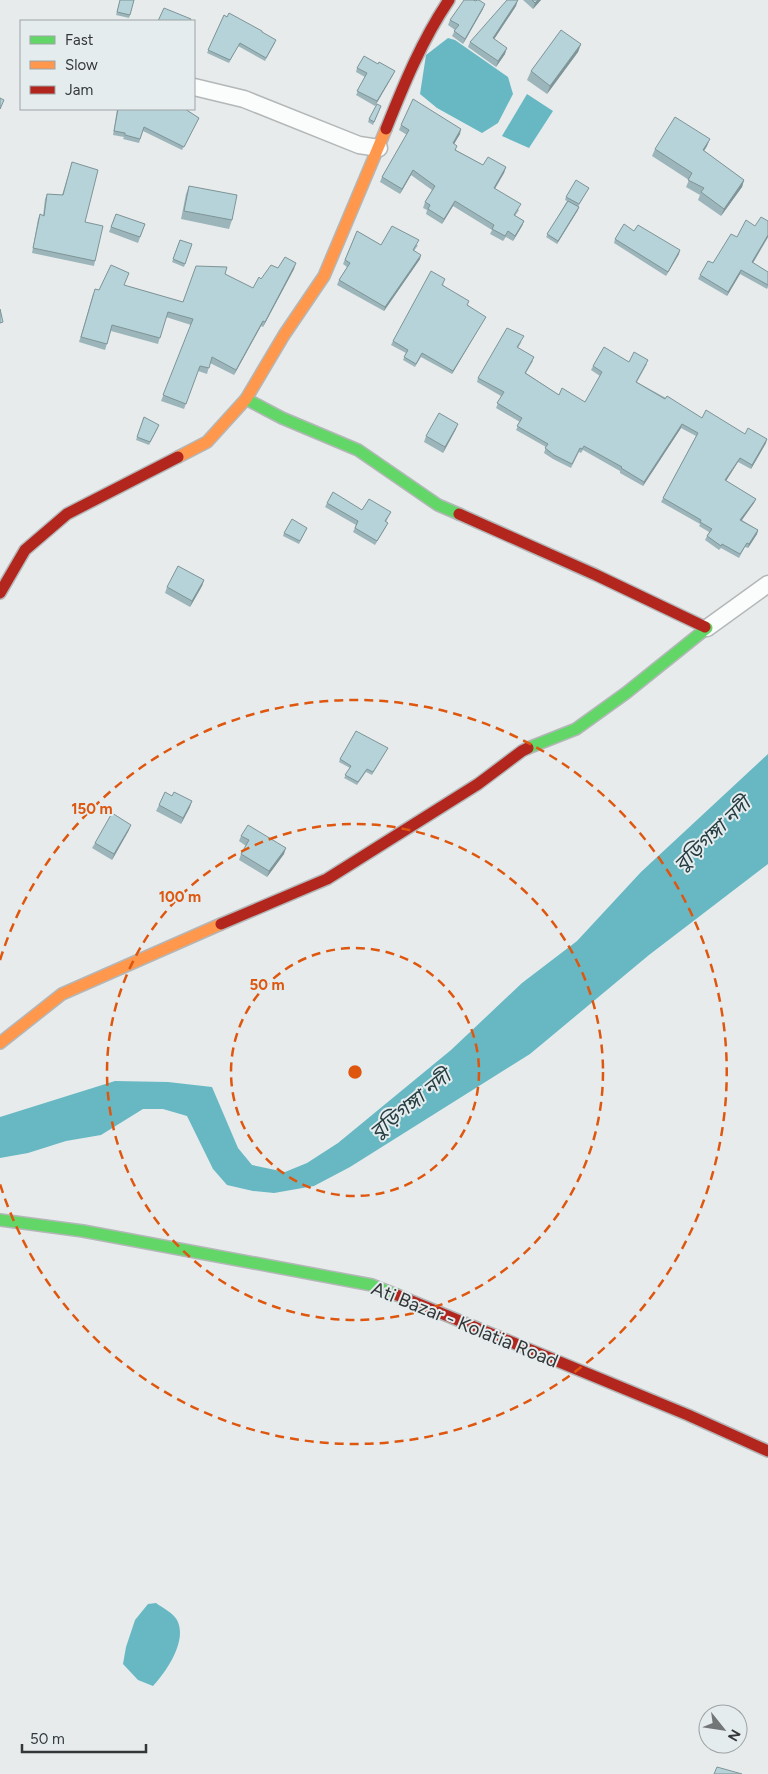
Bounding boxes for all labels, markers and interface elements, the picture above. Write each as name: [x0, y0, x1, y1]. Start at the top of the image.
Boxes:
legend: [20, 20, 195, 110]
text: Fast: [65, 31, 94, 49]
text: Slow: [65, 56, 98, 74]
text: Jam: [65, 81, 93, 99]
water label: বুড়িগঙ্গা নদী: [669, 789, 758, 876]
text: 150 m: [71, 800, 113, 818]
text: 100 m: [159, 888, 201, 906]
text: 50 m: [249, 976, 285, 994]
water label: বুড়িগঙ্গা নদী: [365, 1062, 458, 1144]
centre of rings: [346, 1063, 364, 1081]
street label: Ati Bazar - Kolatia Road: [368, 1276, 561, 1372]
north arrow: [698, 1704, 748, 1754]
scale bar: [22, 1722, 146, 1754]
text: N: [724, 1726, 744, 1744]
text: 50 m: [30, 1730, 65, 1748]

